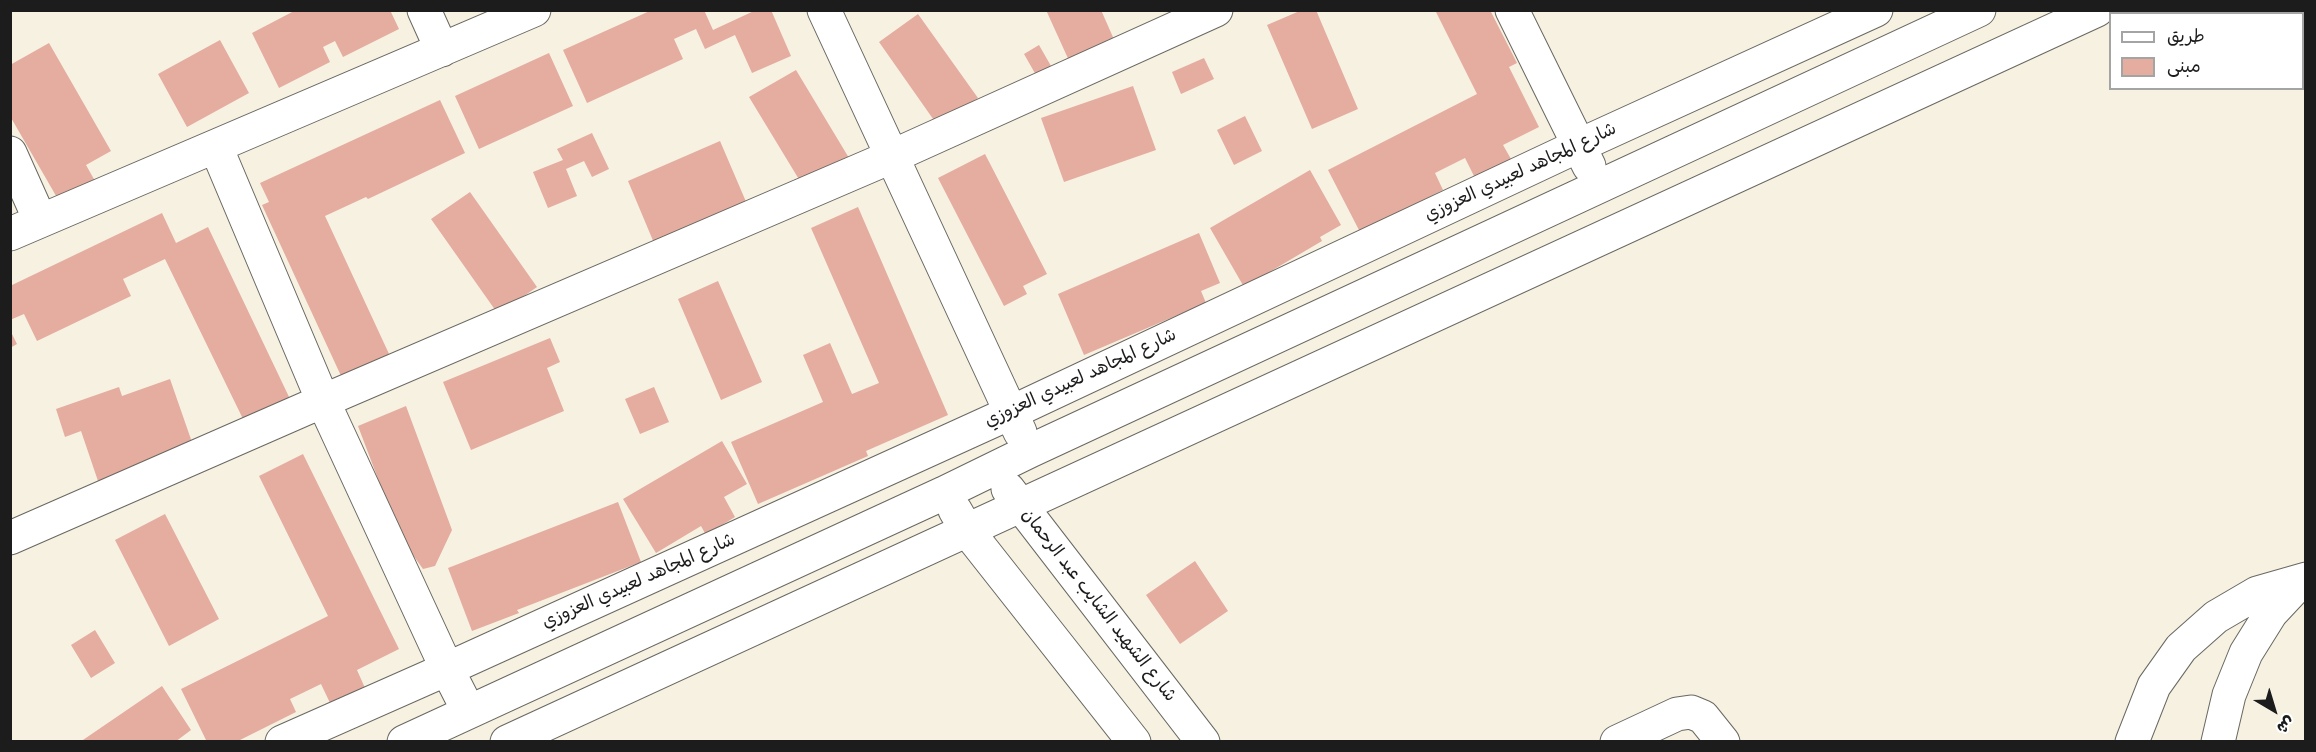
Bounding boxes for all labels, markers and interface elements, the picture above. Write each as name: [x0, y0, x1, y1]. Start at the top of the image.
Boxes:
legend: [2109, 12, 2304, 90]
text: طريق: [2167, 25, 2205, 49]
text: مبنى: [2167, 55, 2201, 79]
street label: شارع المجاهد لعبيدي العزوزي: [1422, 119, 1620, 227]
street label: شارع المجاهد لعبيدي العزوزي: [982, 325, 1180, 433]
street label: شارع الشهيد الشايب عبد الرحمان: [1016, 505, 1180, 707]
street label: شارع المجاهد لعبيدي العزوزي: [539, 530, 739, 634]
north arrow: [2244, 680, 2304, 740]
text: ش: [2272, 711, 2299, 738]

